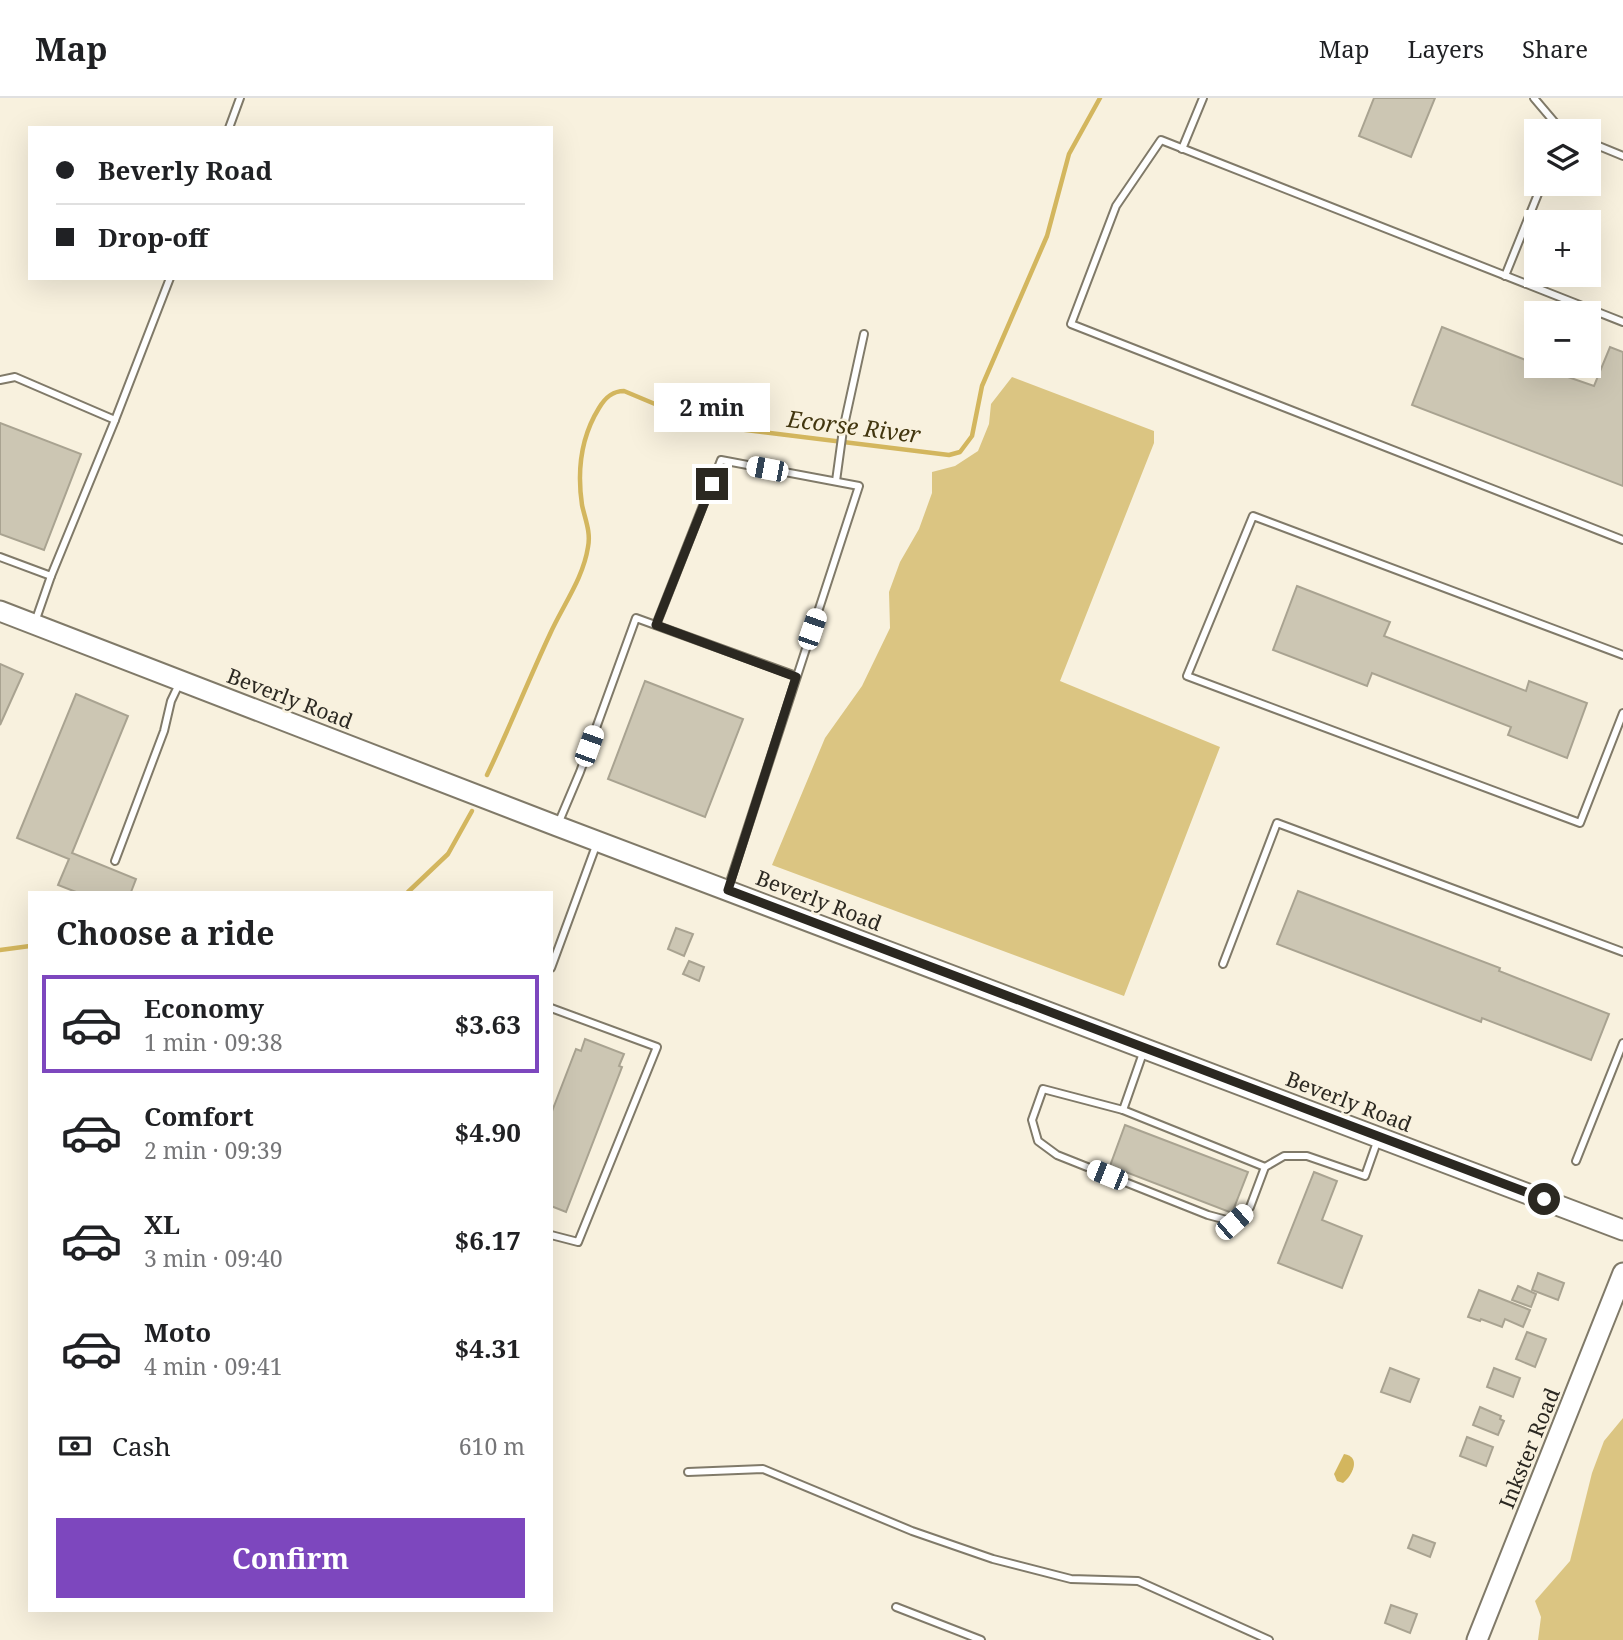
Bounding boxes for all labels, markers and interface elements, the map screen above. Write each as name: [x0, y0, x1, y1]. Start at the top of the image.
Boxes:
text: Map: [35, 26, 108, 71]
text: Map: [1319, 32, 1370, 65]
text: Layers: [1408, 32, 1484, 65]
text: Share: [1522, 32, 1588, 65]
map controls: [1524, 119, 1601, 378]
button: layers: [1524, 119, 1601, 196]
text: Beverly Road: [98, 152, 273, 188]
button: +: [1524, 210, 1601, 287]
text: Drop-off: [98, 219, 208, 255]
button: −: [1524, 301, 1601, 378]
callout: 2 min: [654, 382, 770, 432]
text: 2 min: [679, 391, 745, 423]
water label: Ecorse River: [784, 402, 923, 450]
car: [745, 455, 790, 483]
route end: [696, 468, 728, 500]
car: [796, 606, 829, 652]
street label: Beverly Road: [223, 661, 357, 735]
car: [572, 723, 607, 769]
street label: Beverly Road: [752, 863, 886, 937]
text: Choose a ride: [56, 911, 275, 954]
text: Economy: [144, 990, 264, 1026]
icon: car: [60, 993, 123, 1056]
text: $3.63: [455, 1006, 521, 1042]
text: 1 min · 09:38: [144, 1026, 282, 1058]
street label: Beverly Road: [1282, 1064, 1416, 1138]
text: Comfort: [144, 1098, 254, 1134]
icon: car: [60, 1101, 123, 1164]
text: $4.90: [455, 1114, 521, 1150]
text: 2 min · 09:39: [144, 1134, 282, 1166]
car: [1084, 1157, 1131, 1193]
route start: [1528, 1183, 1560, 1215]
car: [1212, 1200, 1257, 1244]
text: XL: [144, 1206, 180, 1242]
icon: car: [60, 1209, 123, 1272]
text: $6.17: [455, 1222, 521, 1258]
text: 3 min · 09:40: [144, 1242, 282, 1274]
text: Moto: [144, 1314, 211, 1350]
icon: car: [60, 1317, 123, 1380]
text: $4.31: [455, 1330, 521, 1366]
text: 4 min · 09:41: [144, 1350, 282, 1382]
street label: Inkster Road: [1492, 1384, 1566, 1512]
icon: cash: [56, 1427, 94, 1465]
text: Cash: [112, 1428, 171, 1464]
text: 610 m: [459, 1430, 525, 1462]
button: Confirm: [56, 1518, 525, 1598]

